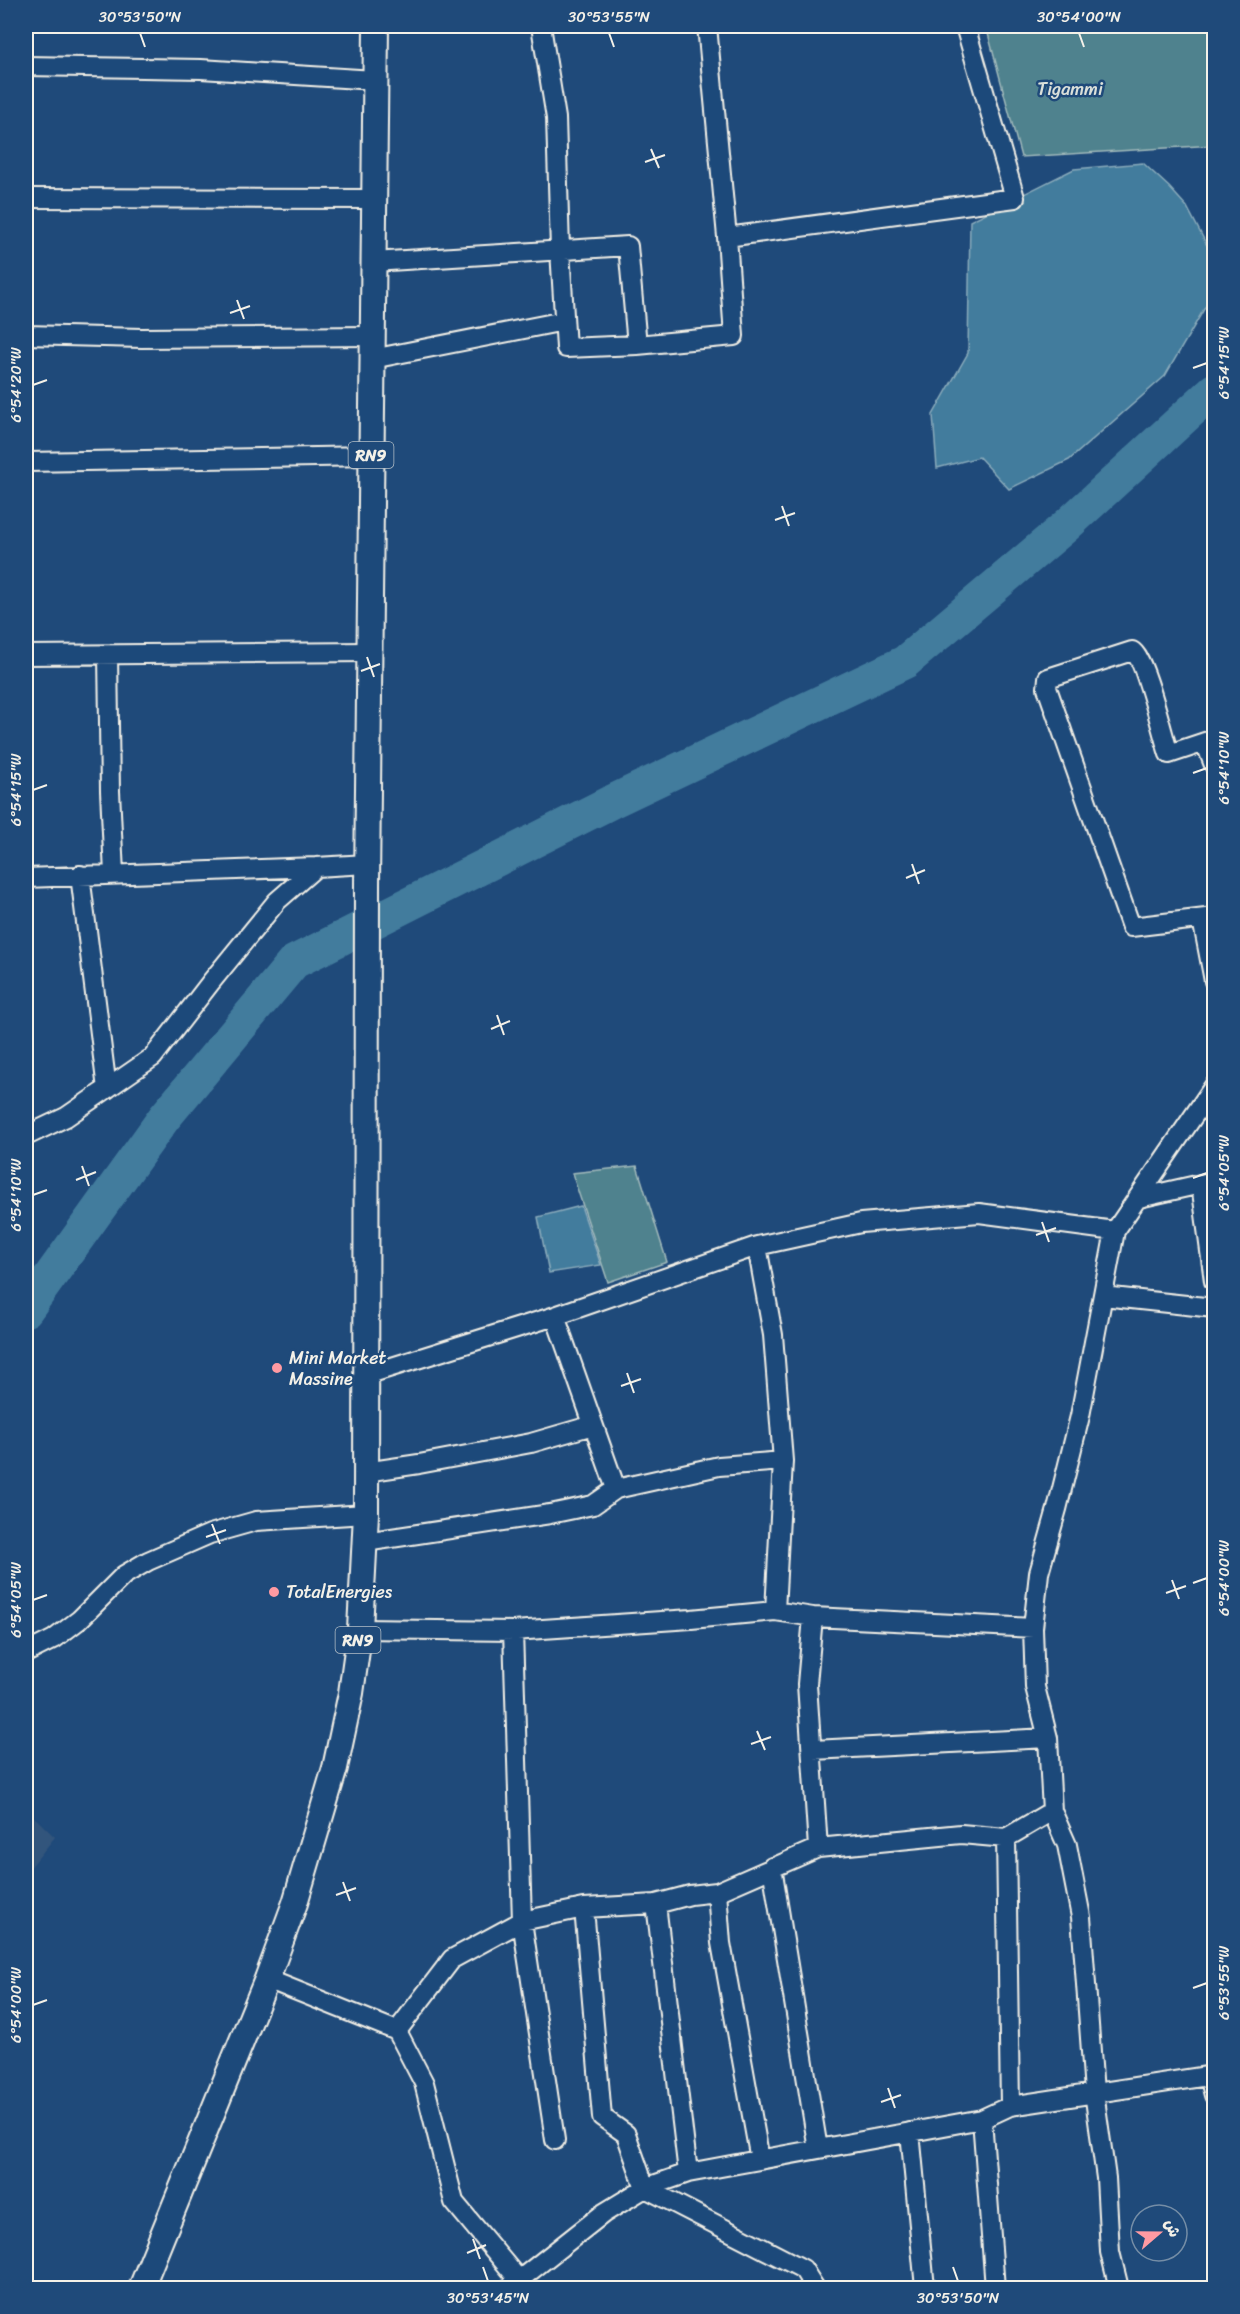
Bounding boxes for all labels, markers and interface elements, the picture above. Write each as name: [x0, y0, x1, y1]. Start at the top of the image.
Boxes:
text: 30°53'50"N: [99, 4, 182, 30]
text: 30°53'55"N: [568, 4, 651, 30]
text: 30°54'00"N: [1037, 4, 1122, 30]
park label: Tigammi: [1037, 73, 1104, 105]
text: 6°54'15"W: [1211, 326, 1237, 399]
text: 6°54'20"W: [3, 347, 29, 423]
road number: RN9: [348, 442, 394, 468]
text: 6°54'10"W: [1211, 731, 1237, 804]
text: 6°54'15"W: [3, 753, 29, 826]
text: 6°54'05"W: [1211, 1135, 1237, 1211]
text: 6°54'10"W: [3, 1158, 29, 1231]
place label: Mini Market Massine: [289, 1342, 387, 1395]
marker: Mini Market Massine: [270, 1361, 284, 1375]
text: 6°54'00"W: [1211, 1540, 1237, 1616]
text: 6°54'05"W: [3, 1562, 29, 1638]
place label: TotalEnergies: [286, 1576, 393, 1608]
marker: TotalEnergies: [267, 1585, 281, 1599]
road number: RN9: [336, 1627, 380, 1653]
text: 6°53'55"W: [1211, 1946, 1237, 2020]
text: 6°54'00"W: [3, 1967, 29, 2043]
north arrow: [1129, 2203, 1189, 2263]
text: ش: [1156, 2215, 1189, 2241]
text: 30°53'45"N: [447, 2285, 530, 2311]
text: 30°53'50"N: [917, 2285, 1000, 2311]

